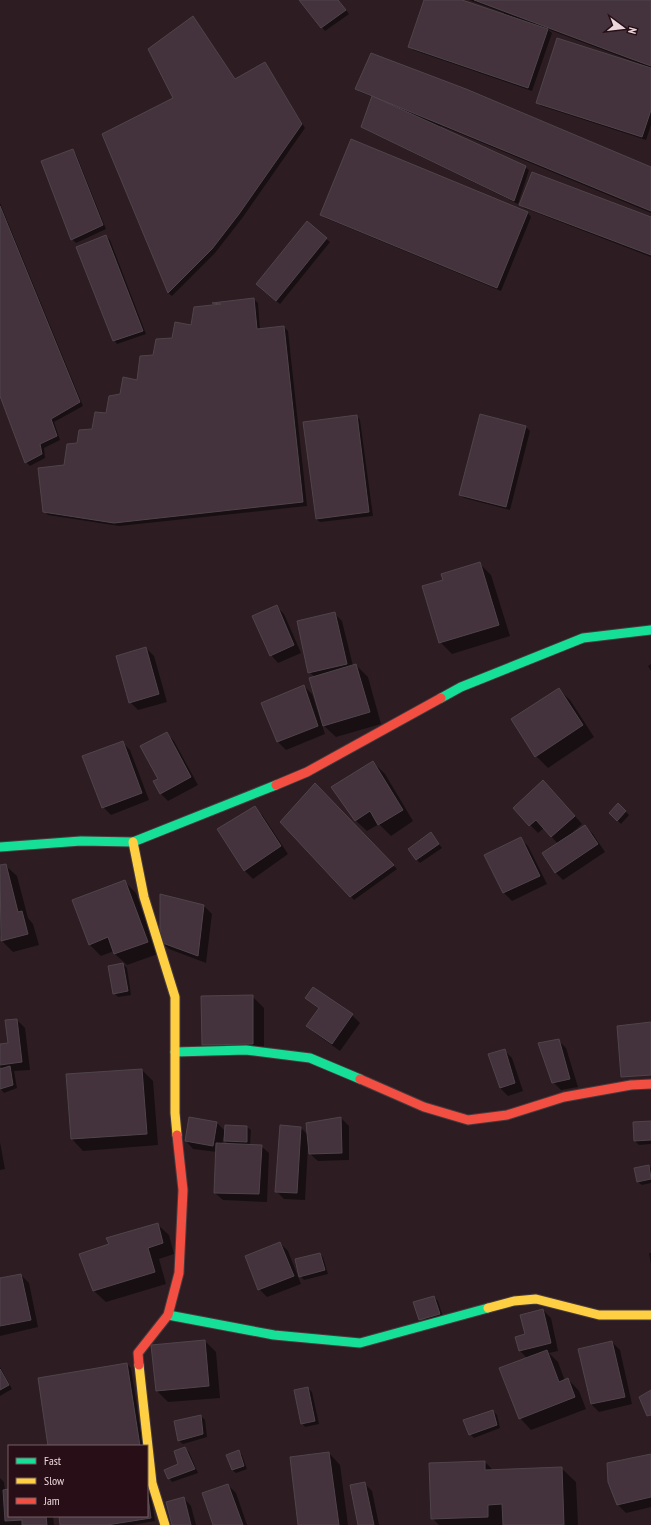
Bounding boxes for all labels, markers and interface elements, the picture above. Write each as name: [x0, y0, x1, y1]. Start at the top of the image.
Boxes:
north arrow: [603, 8, 643, 48]
text: N: [625, 26, 640, 35]
legend: [8, 1445, 148, 1517]
text: Fast: [44, 1453, 62, 1468]
text: Slow: [44, 1473, 65, 1488]
text: Jam: [43, 1493, 60, 1508]

